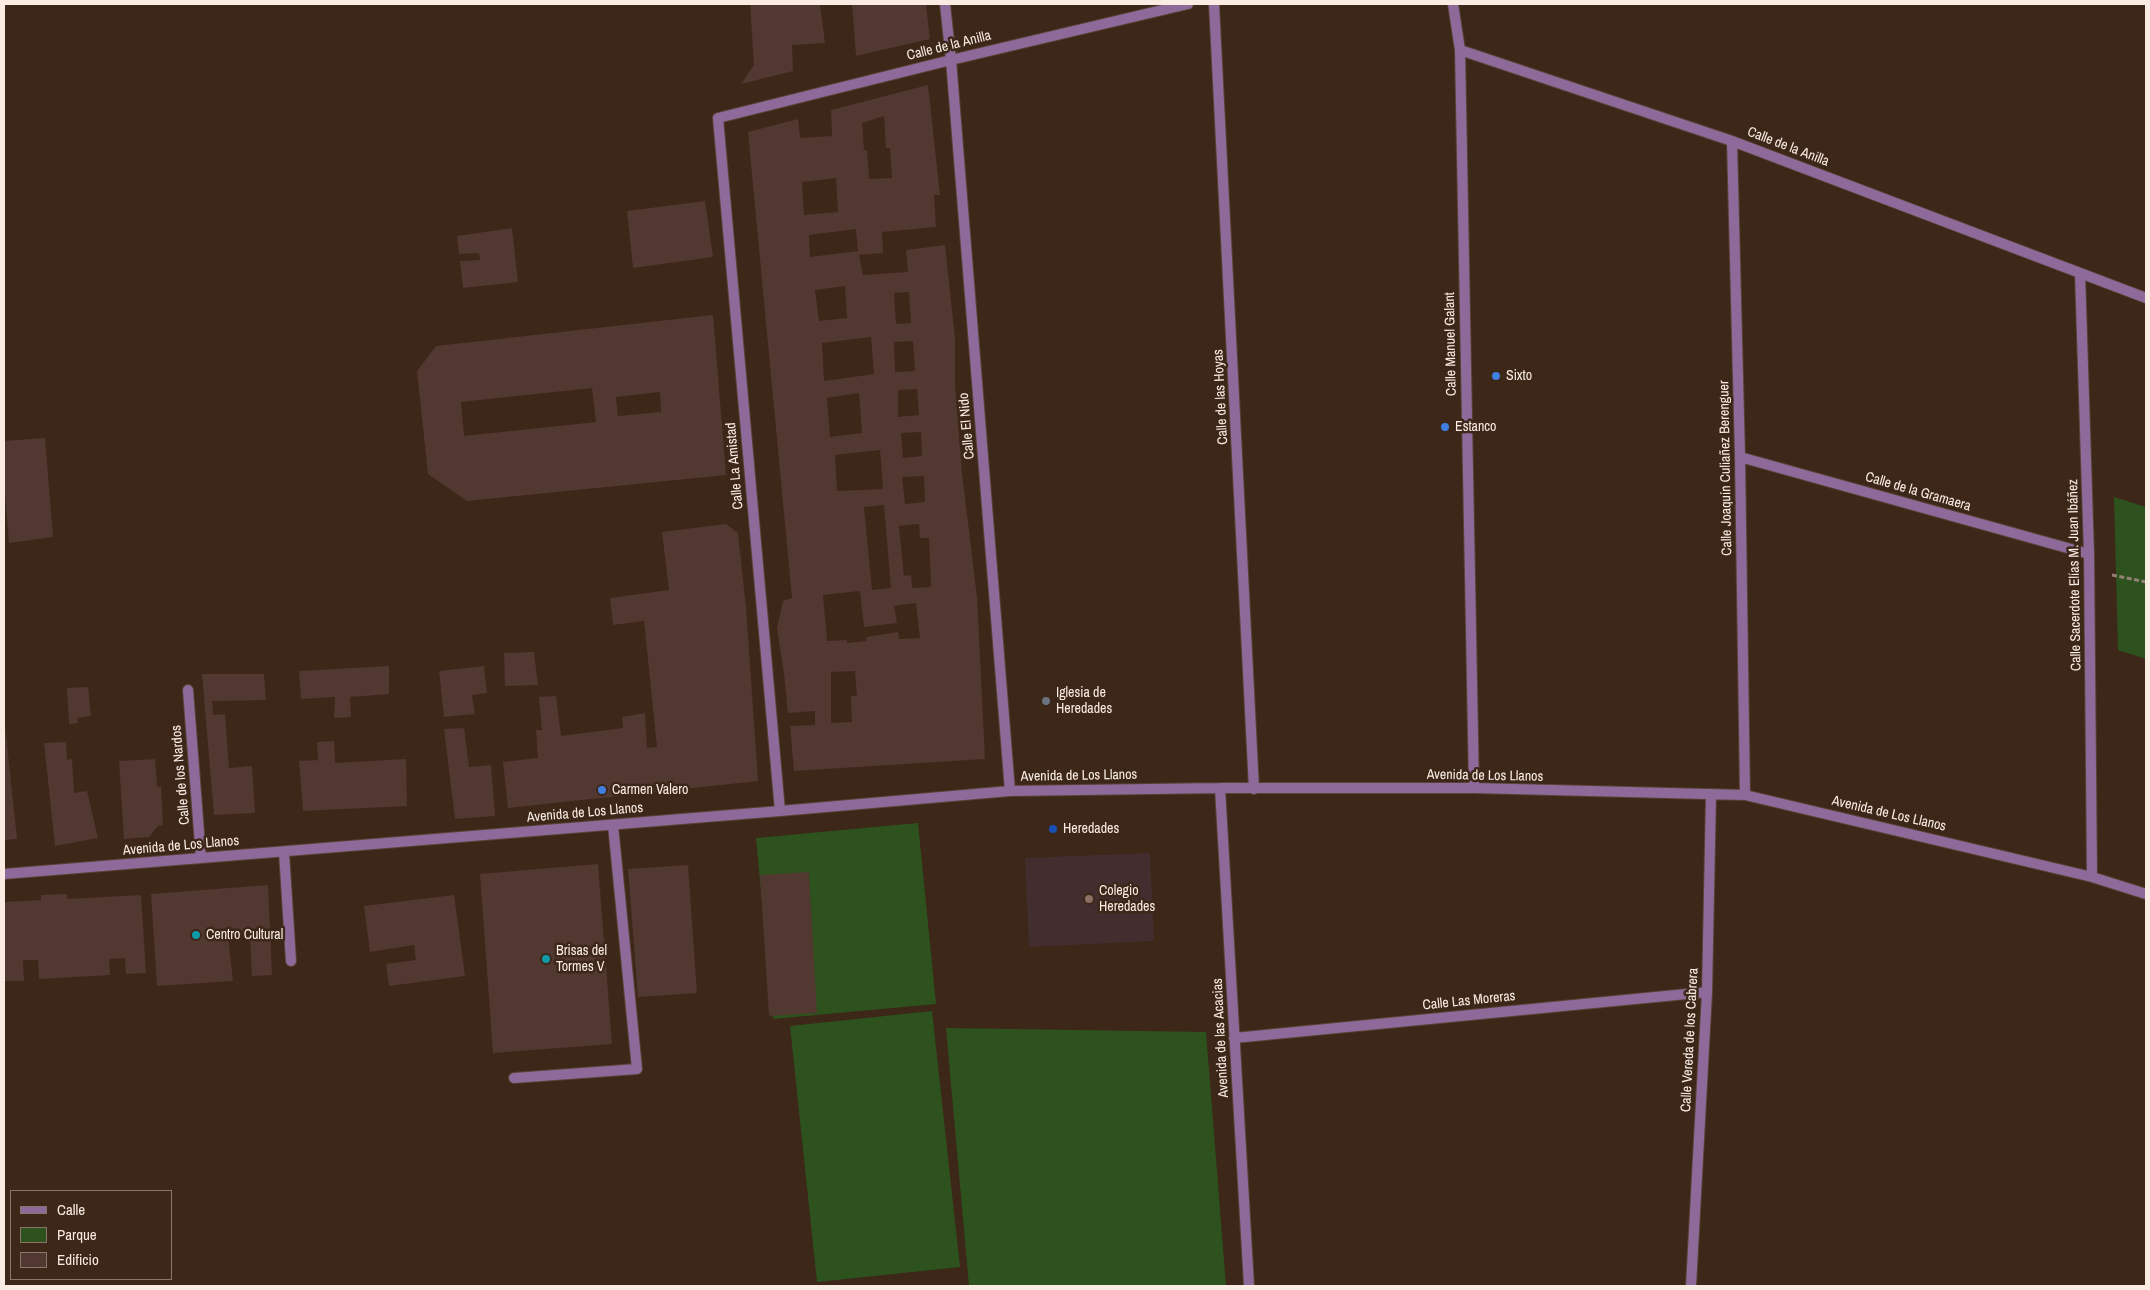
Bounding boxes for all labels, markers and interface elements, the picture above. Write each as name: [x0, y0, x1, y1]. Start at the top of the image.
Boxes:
street label: Calle de la Anilla: [905, 27, 993, 65]
street label: Calle de la Anilla: [1745, 124, 1831, 170]
street label: Calle Manuel Galant: [1442, 292, 1460, 396]
street label: Calle de las Hoyas: [1210, 349, 1232, 445]
place label: Sixto: [1506, 368, 1532, 384]
marker: Sixto: [1490, 370, 1502, 382]
street label: Calle Joaquín Culiañez Berenguer: [1716, 380, 1736, 556]
street label: Calle El Nido: [956, 392, 978, 460]
place label: Estanco: [1455, 419, 1496, 435]
marker: Estanco: [1439, 421, 1451, 433]
street label: Calle La Amistad: [723, 422, 747, 510]
street label: Calle de la Gramaera: [1863, 469, 1973, 515]
street label: Calle Sacerdote Elías M. Juan Ibáñez: [2065, 479, 2085, 671]
place label: Iglesia de Heredades: [1056, 685, 1112, 718]
marker: Iglesia de Heredades: [1040, 695, 1052, 707]
street label: Calle de los Nardos: [168, 724, 194, 826]
street label: Avenida de Los Llanos: [1021, 767, 1137, 785]
street label: Avenida de Los Llanos: [1427, 767, 1543, 785]
place label: Carmen Valero: [612, 782, 688, 798]
marker: Carmen Valero: [596, 784, 608, 796]
street label: Avenida de Los Llanos: [1830, 793, 1948, 835]
street label: Avenida de Los Llanos: [526, 800, 644, 826]
place label: Heredades: [1063, 821, 1119, 837]
marker: Heredades: [1047, 823, 1059, 835]
street label: Avenida de Los Llanos: [122, 833, 240, 859]
place label: Colegio Heredades: [1099, 883, 1155, 916]
marker: Colegio Heredades: [1083, 893, 1095, 905]
place label: Centro Cultural: [206, 927, 283, 943]
marker: Centro Cultural: [190, 929, 202, 941]
place label: Brisas del Tormes V: [556, 943, 607, 976]
marker: Brisas del Tormes V: [540, 953, 552, 965]
street label: Calle Vereda de los Cabrera: [1678, 968, 1702, 1112]
street label: Avenida de las Acacias: [1209, 978, 1233, 1098]
street label: Calle Las Moreras: [1422, 988, 1516, 1014]
legend: [10, 1190, 172, 1280]
text: Calle: [57, 1199, 85, 1220]
text: Parque: [57, 1224, 97, 1245]
text: Edificio: [57, 1249, 99, 1270]

